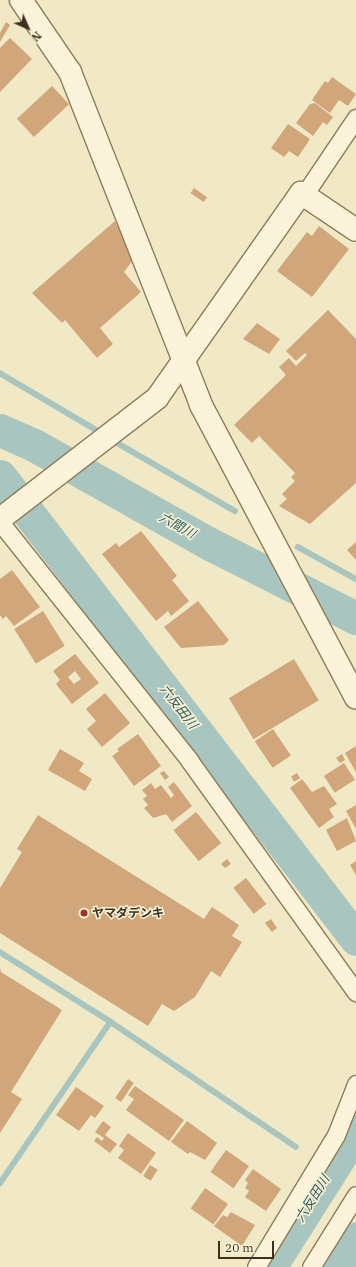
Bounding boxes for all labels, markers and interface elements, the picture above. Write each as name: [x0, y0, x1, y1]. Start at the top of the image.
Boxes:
north arrow: [8, 8, 48, 48]
text: N: [28, 28, 45, 45]
water label: 六間川: [156, 510, 198, 542]
water label: 六反田川: [156, 682, 200, 732]
place label: ヤマダデンキ: [92, 906, 164, 920]
marker: ヤマダデンキ: [79, 908, 89, 918]
water label: 六反田川: [293, 1173, 333, 1225]
scale bar: [220, 1233, 276, 1259]
text: 20 m: [225, 1240, 254, 1255]

